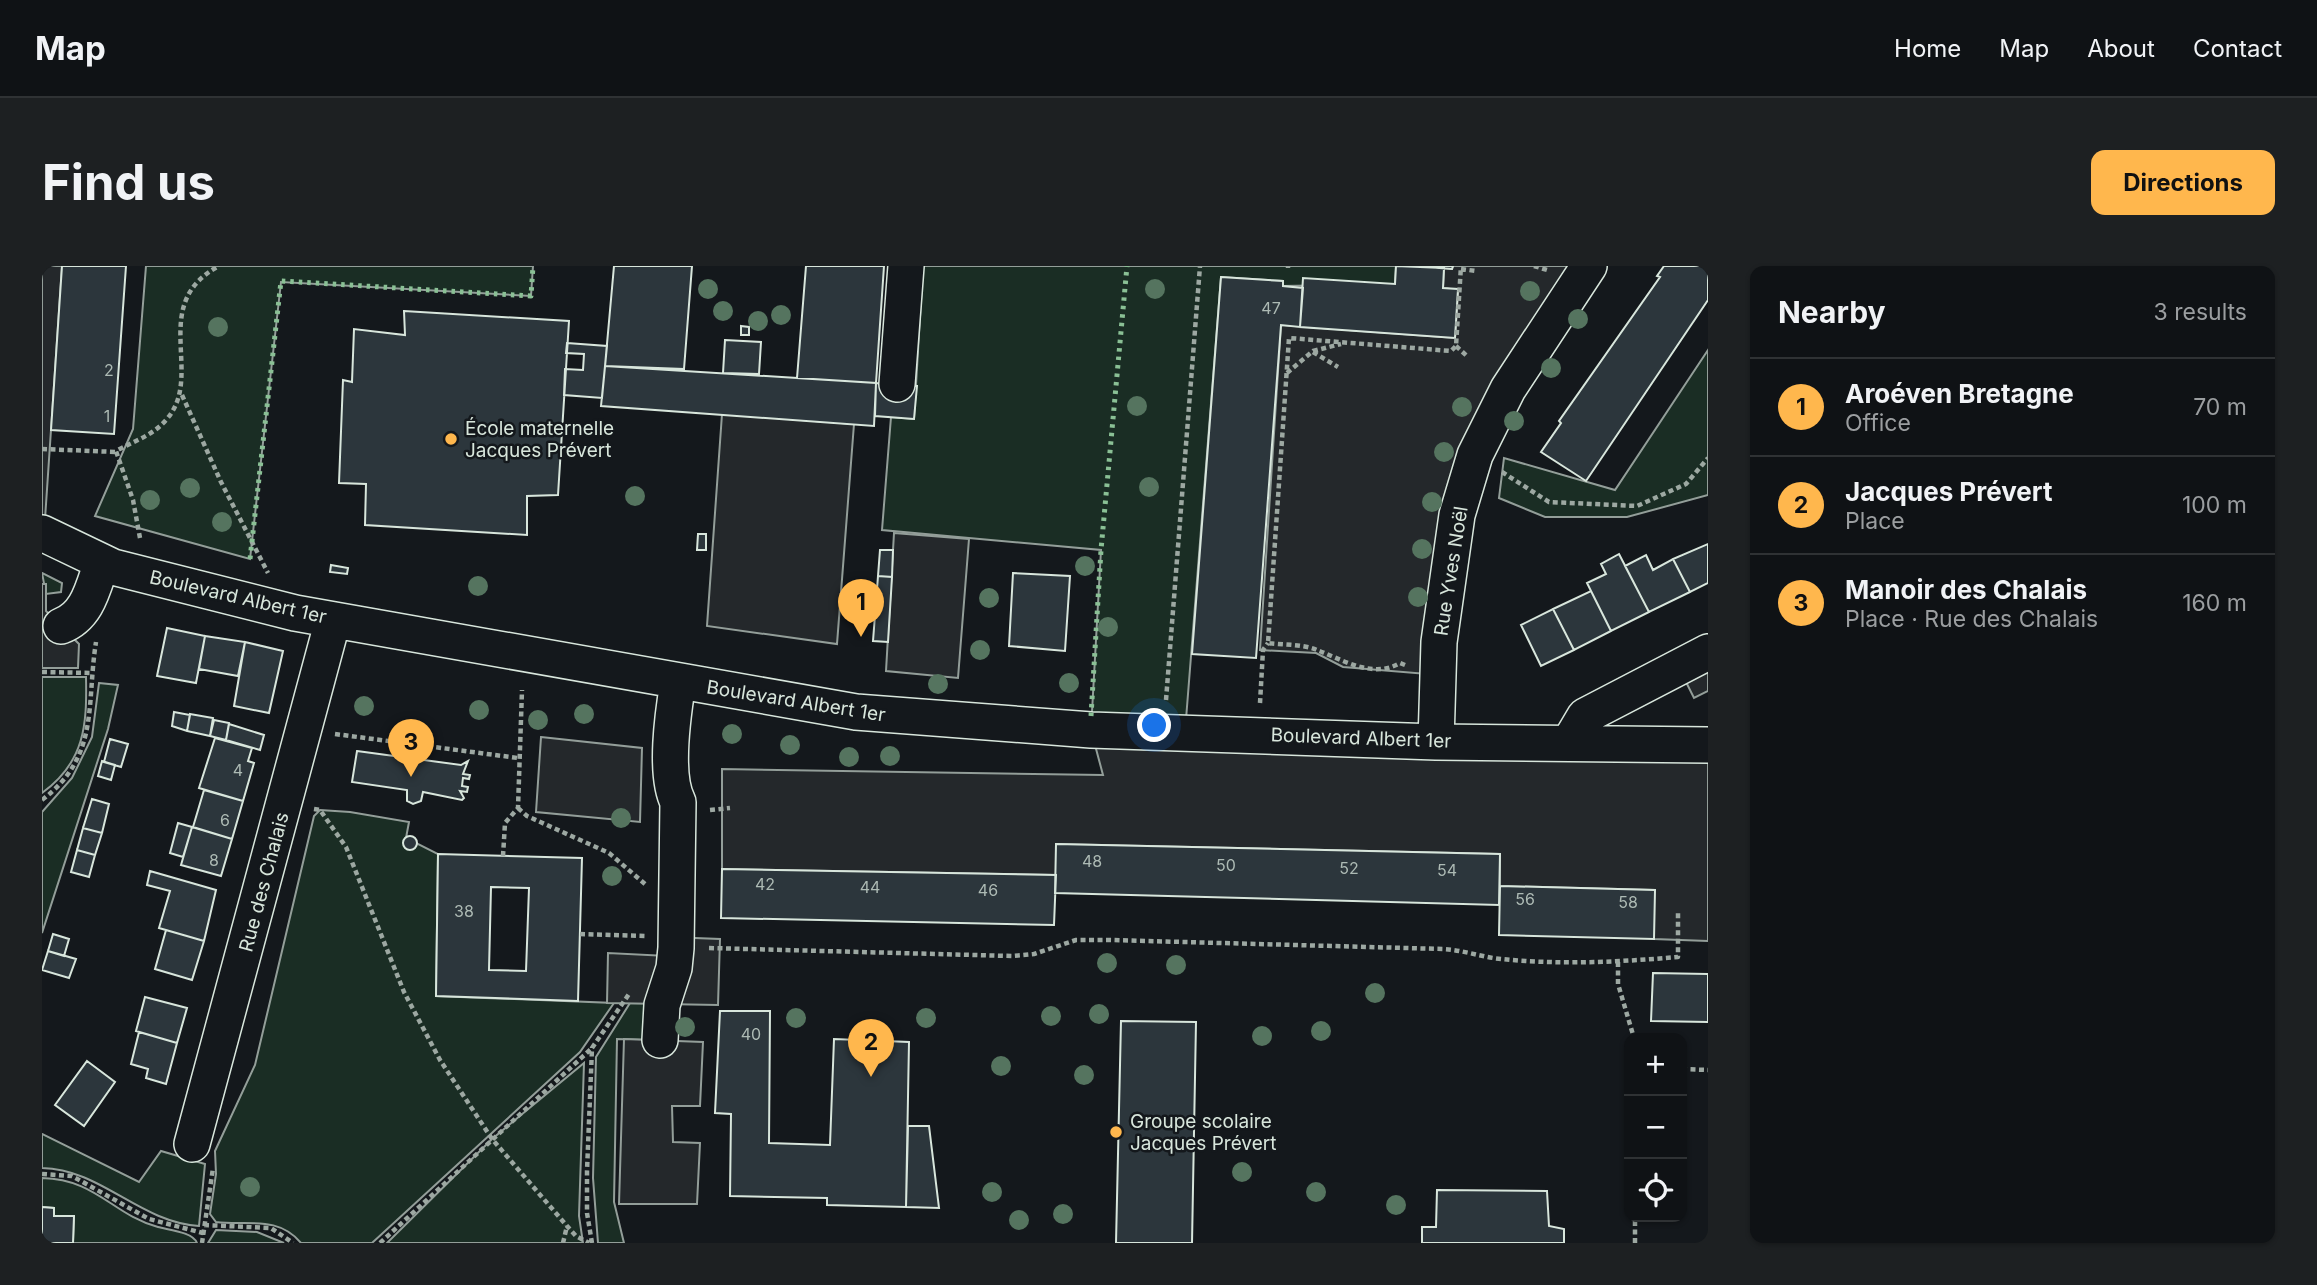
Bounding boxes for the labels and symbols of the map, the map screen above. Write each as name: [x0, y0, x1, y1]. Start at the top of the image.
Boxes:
house number: 47: [1261, 298, 1281, 318]
house number: 2: [104, 360, 114, 380]
house number: 1: [104, 406, 110, 426]
place label: École maternelle Jacques Prévert: [465, 416, 614, 462]
marker: École maternelle Jacques Prévert: [443, 431, 459, 447]
street label: Rue Yves Noël: [1429, 505, 1473, 637]
street label: Boulevard Albert 1er: [147, 565, 329, 629]
pin: 1: [838, 579, 884, 637]
street label: Boulevard Albert 1er: [705, 675, 887, 727]
your location: [1137, 708, 1171, 742]
pin: 3: [388, 719, 434, 777]
street label: Boulevard Albert 1er: [1270, 723, 1452, 753]
house number: 4: [233, 760, 243, 780]
house number: 6: [220, 810, 230, 830]
street label: Rue des Chalais: [234, 810, 294, 954]
house number: 8: [209, 850, 219, 870]
house number: 48: [1082, 851, 1102, 871]
house number: 50: [1216, 855, 1236, 875]
house number: 52: [1339, 858, 1359, 878]
house number: 54: [1437, 860, 1457, 880]
house number: 42: [755, 874, 775, 894]
house number: 44: [860, 877, 880, 897]
house number: 46: [978, 880, 998, 900]
house number: 56: [1515, 889, 1535, 909]
house number: 58: [1618, 892, 1638, 912]
house number: 38: [454, 901, 474, 921]
pin: 2: [848, 1019, 894, 1077]
house number: 40: [741, 1024, 761, 1044]
place label: Groupe scolaire Jacques Prévert: [1130, 1110, 1276, 1155]
marker: Groupe scolaire Jacques Prévert: [1108, 1124, 1124, 1140]

